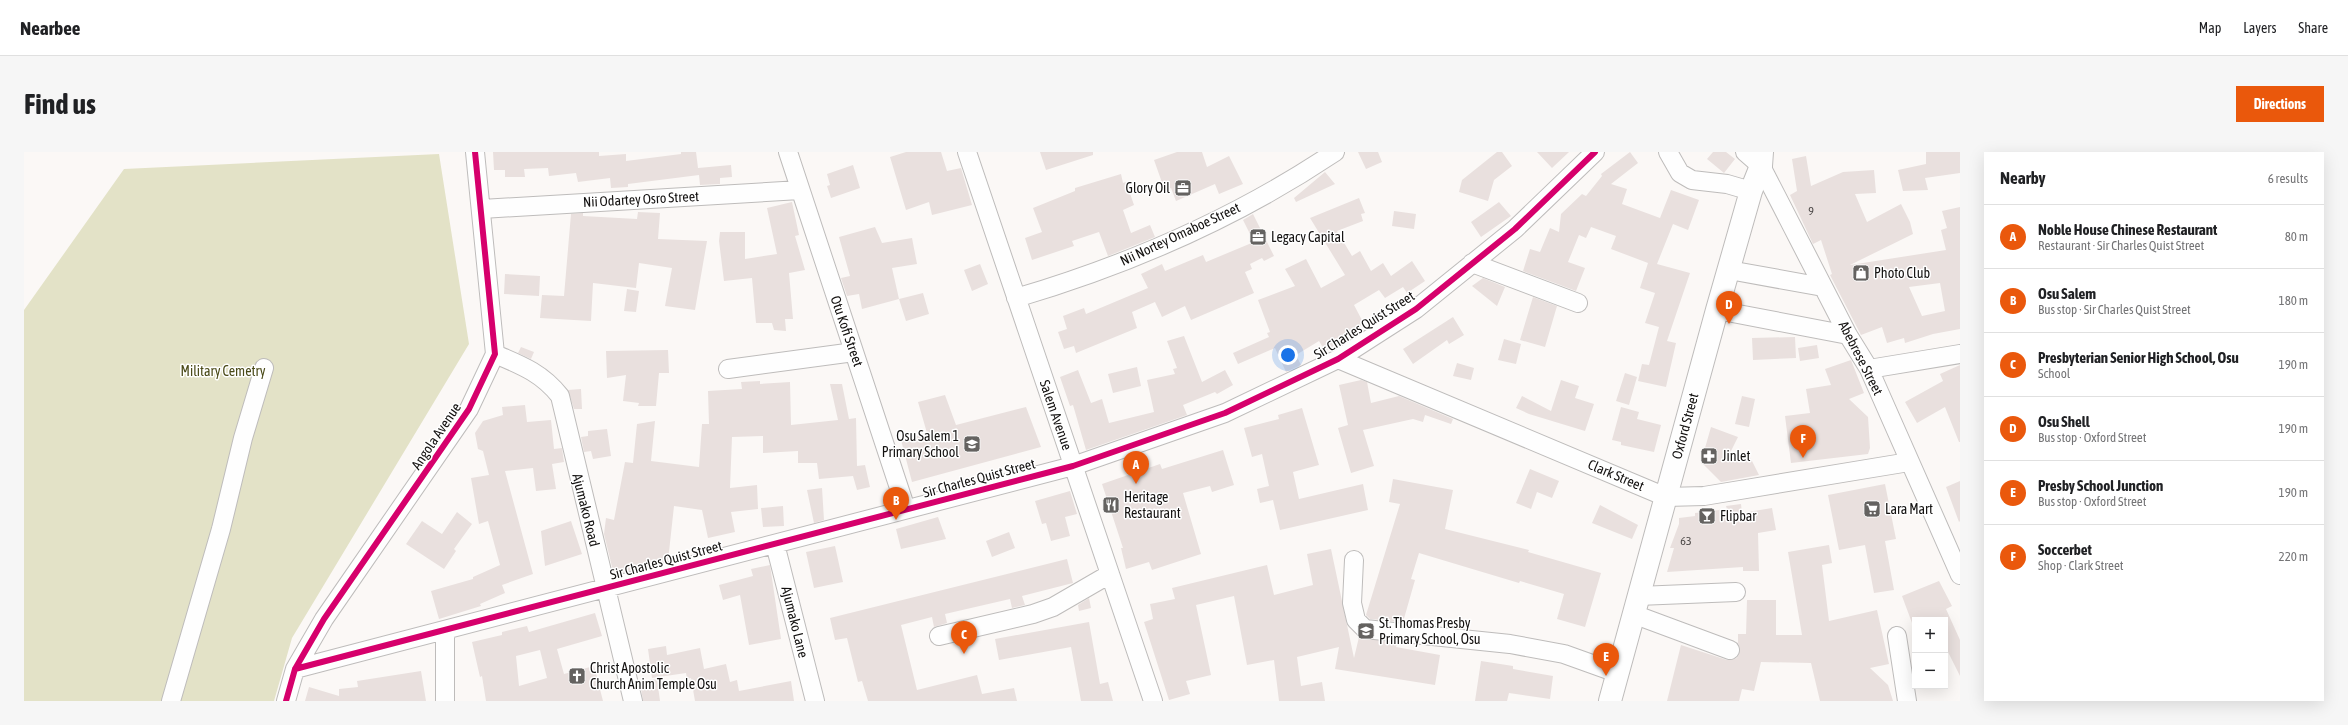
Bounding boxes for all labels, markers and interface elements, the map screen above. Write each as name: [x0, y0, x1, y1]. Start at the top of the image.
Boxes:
text: Nearbee: [20, 17, 80, 39]
text: Map: [2199, 20, 2221, 36]
text: Layers: [2243, 20, 2276, 36]
text: Share: [2298, 20, 2328, 36]
button: Directions: [2236, 86, 2324, 122]
text: Find us: [24, 88, 96, 120]
text: Nearby: [2000, 168, 2046, 188]
text: 6 results: [2268, 171, 2308, 186]
office icon: Glory Oil: [1173, 178, 1193, 198]
place label: Glory Oil: [1126, 180, 1170, 196]
street label: Nii Odartey Osro Street: [583, 188, 699, 210]
street label: Nii Nortey Omaboe Street: [1118, 199, 1242, 269]
house number: 9: [1808, 204, 1814, 218]
text: Noble House Chinese Restaurant: [2038, 221, 2217, 238]
office icon: Legacy Capital: [1248, 227, 1268, 247]
place label: Legacy Capital: [1271, 229, 1345, 245]
text: A: [2010, 229, 2016, 244]
text: 80 m: [2285, 229, 2308, 244]
text: Restaurant · Sir Charles Quist Street: [2038, 238, 2204, 253]
shop icon: Photo Club: [1851, 263, 1871, 283]
place label: Photo Club: [1874, 265, 1930, 281]
text: Osu Salem: [2038, 285, 2096, 302]
street label: Sir Charles Quist Street: [1311, 288, 1417, 362]
pin: D: [1716, 291, 1742, 324]
text: B: [2010, 293, 2016, 308]
text: 180 m: [2279, 293, 2308, 308]
street label: Otu Kofi Street: [827, 294, 867, 368]
text: Bus stop · Sir Charles Quist Street: [2038, 302, 2191, 317]
street label: Abebrese Street: [1836, 318, 1886, 398]
your location: [1278, 345, 1298, 365]
text: Presbyterian Senior High School, Osu: [2038, 349, 2239, 366]
text: C: [2010, 357, 2016, 372]
text: 190 m: [2279, 357, 2308, 372]
park label: Military Cemetry: [181, 363, 266, 379]
text: School: [2038, 366, 2070, 381]
street label: Salem Avenue: [1037, 378, 1075, 452]
street label: Oxford Street: [1669, 391, 1701, 461]
street label: Angola Avenue: [408, 400, 464, 472]
text: Osu Shell: [2038, 413, 2090, 430]
text: D: [2009, 421, 2017, 436]
text: 190 m: [2279, 421, 2308, 436]
pin: F: [1790, 425, 1816, 458]
place label: Osu Salem 1 Primary School: [882, 428, 959, 460]
text: Bus stop · Oxford Street: [2038, 430, 2146, 445]
school or university icon: Osu Salem 1 Primary School: [962, 434, 982, 454]
pharmacy icon: Jinlet: [1699, 446, 1719, 466]
place label: Jinlet: [1722, 448, 1750, 464]
pin: A: [1123, 451, 1149, 484]
street label: Sir Charles Quist Street: [921, 455, 1037, 501]
street label: Clark Street: [1586, 456, 1646, 494]
street label: Ajumako Road: [569, 472, 603, 548]
text: Presby School Junction: [2038, 477, 2163, 494]
text: E: [2010, 485, 2016, 500]
text: 190 m: [2279, 485, 2308, 500]
pin: B: [883, 487, 909, 520]
place label: Heritage Restaurant: [1124, 489, 1181, 521]
text: Bus stop · Oxford Street: [2038, 494, 2146, 509]
restaurant icon: Heritage Restaurant: [1101, 495, 1121, 515]
supermarket icon: Lara Mart: [1862, 499, 1882, 519]
place label: Lara Mart: [1885, 501, 1933, 517]
bar icon: Flipbar: [1697, 506, 1717, 526]
place label: Flipbar: [1720, 508, 1757, 524]
house number: 63: [1680, 534, 1692, 548]
street label: Sir Charles Quist Street: [608, 537, 724, 583]
text: Soccerbet: [2038, 541, 2092, 558]
text: F: [2010, 549, 2016, 564]
text: 220 m: [2279, 549, 2308, 564]
text: Shop · Clark Street: [2038, 558, 2124, 573]
street label: Ajumako Lane: [778, 585, 812, 659]
place label: St. Thomas Presby Primary School, Osu: [1379, 615, 1481, 647]
map controls: [1912, 617, 1948, 689]
button: +: [1912, 617, 1948, 653]
pin: C: [951, 621, 977, 654]
school or university icon: St. Thomas Presby Primary School, Osu: [1356, 621, 1376, 641]
pin: E: [1593, 643, 1619, 676]
button: −: [1912, 653, 1948, 689]
place label: Christ Apostolic Church Anim Temple Osu: [590, 660, 717, 692]
church icon: Christ Apostolic Church Anim Temple Osu: [567, 666, 587, 686]

